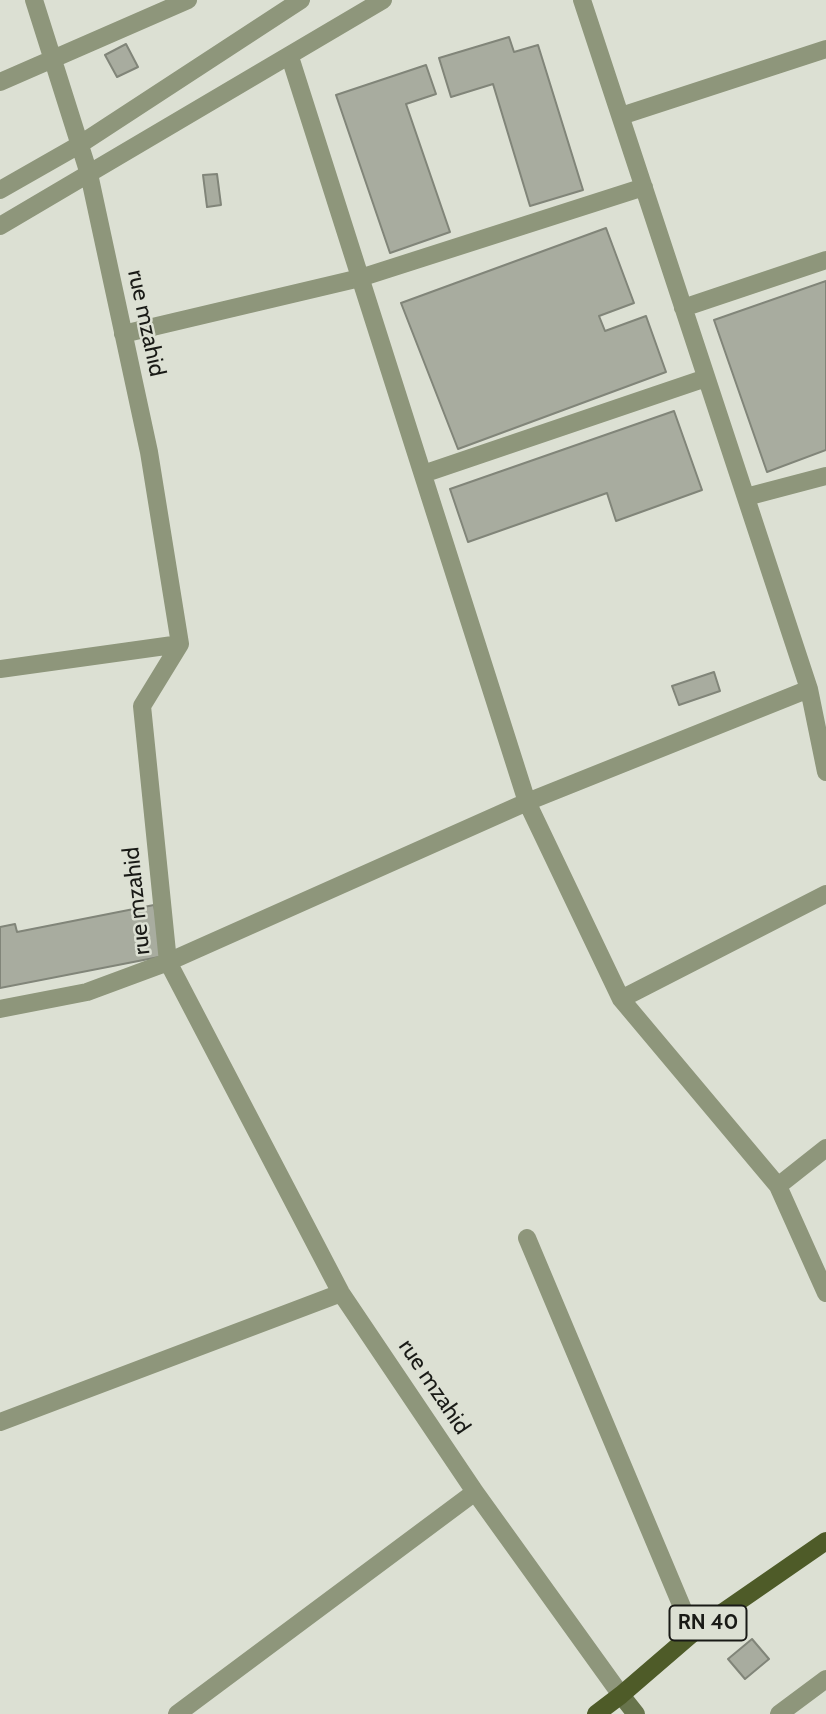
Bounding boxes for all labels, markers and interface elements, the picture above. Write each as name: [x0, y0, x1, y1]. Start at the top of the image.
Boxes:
street label: rue mzahid: [121, 267, 171, 379]
street label: rue mzahid: [118, 846, 156, 956]
street label: rue mzahid: [392, 1334, 476, 1440]
road number: RN 40: [670, 1606, 746, 1640]

